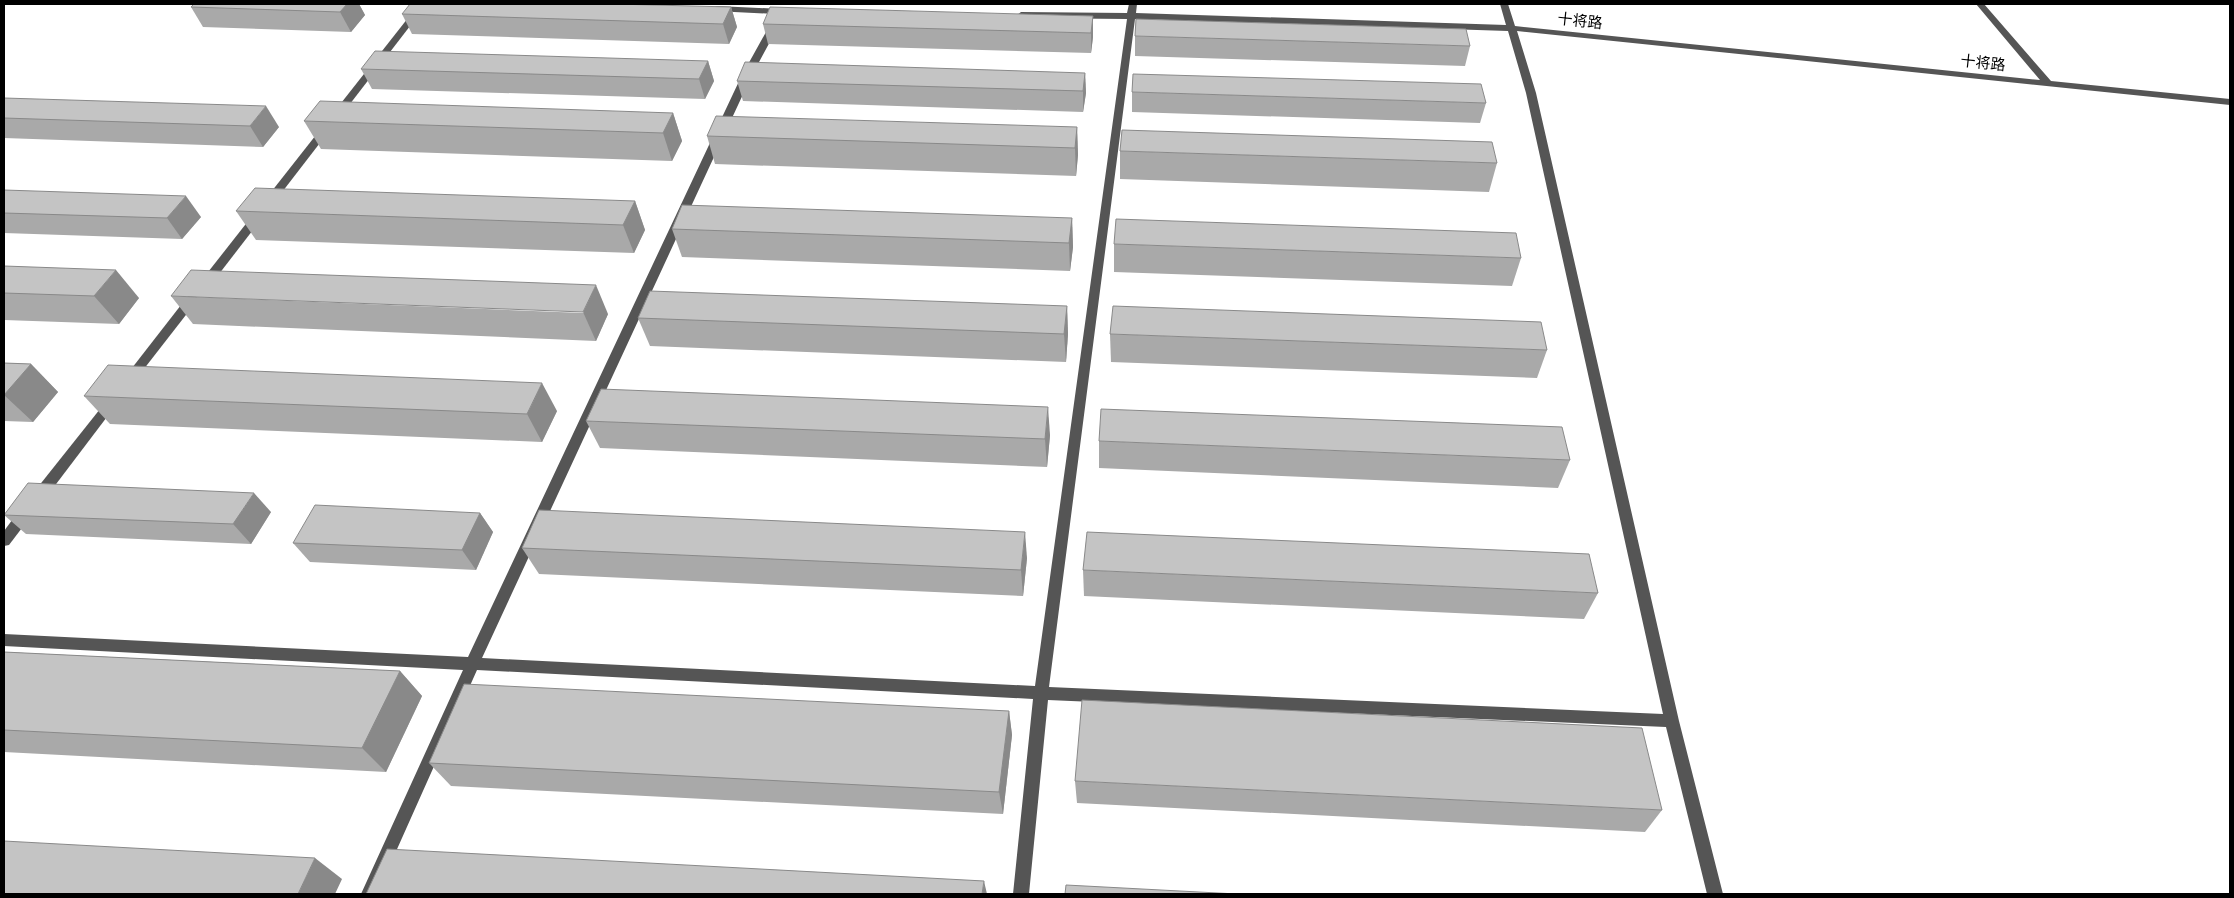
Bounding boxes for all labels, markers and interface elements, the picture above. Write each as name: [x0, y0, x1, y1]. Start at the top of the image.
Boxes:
street label: 十将路: [1556, 9, 1603, 34]
street label: 十将路: [1959, 51, 2006, 76]

